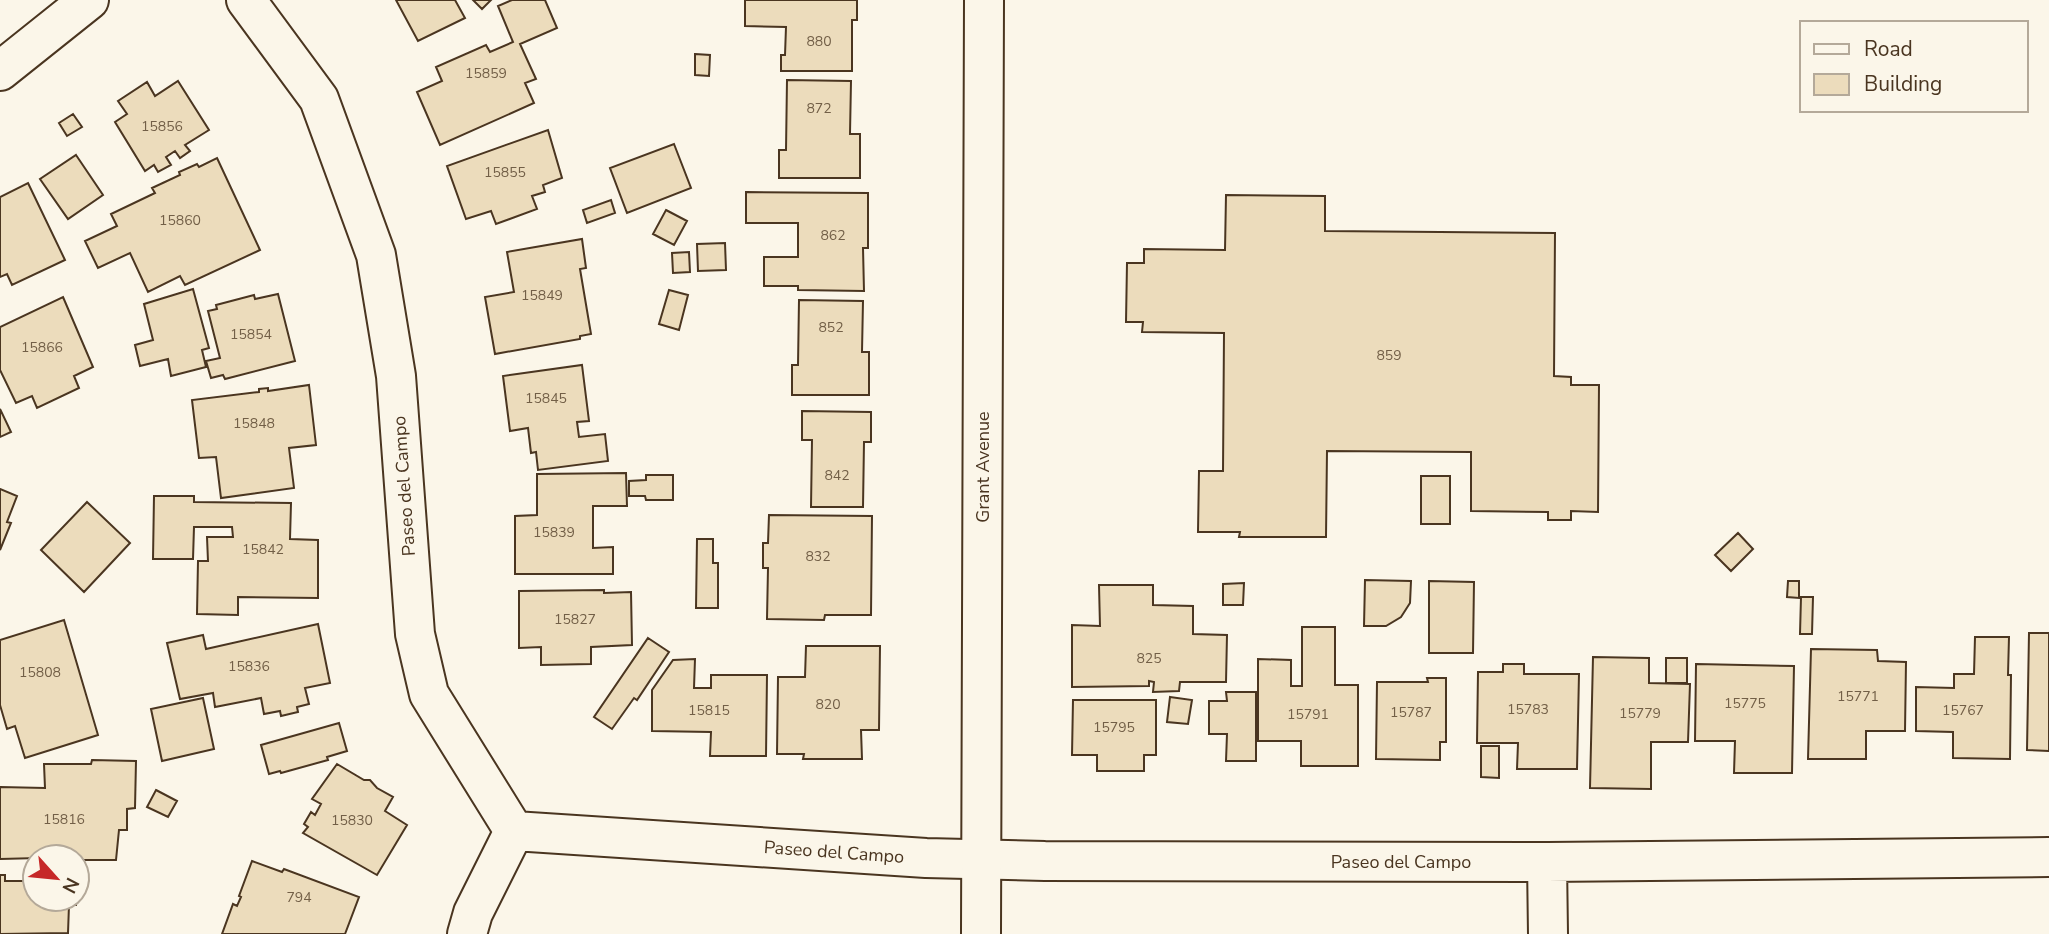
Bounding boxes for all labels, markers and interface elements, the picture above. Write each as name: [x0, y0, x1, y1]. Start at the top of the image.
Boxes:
legend: [1800, 21, 2028, 112]
house number: 880: [806, 32, 832, 51]
text: Road: [1864, 35, 1913, 63]
house number: 15859: [465, 64, 507, 83]
text: Building: [1864, 70, 1942, 98]
house number: 872: [806, 99, 832, 118]
house number: 15856: [141, 117, 183, 136]
house number: 15855: [484, 163, 526, 182]
house number: 15860: [159, 211, 201, 230]
house number: 862: [820, 226, 846, 245]
house number: 15849: [521, 286, 563, 305]
house number: 852: [818, 318, 844, 337]
house number: 15854: [230, 325, 272, 344]
house number: 15866: [21, 338, 63, 357]
house number: 859: [1376, 346, 1402, 365]
house number: 15845: [525, 389, 567, 408]
street label: Grant Avenue: [971, 411, 995, 523]
house number: 15848: [233, 414, 275, 433]
street label: Paseo del Campo: [387, 415, 421, 557]
house number: 842: [824, 466, 850, 485]
house number: 15839: [533, 523, 575, 542]
house number: 15842: [242, 540, 284, 559]
house number: 832: [805, 547, 831, 566]
house number: 15827: [554, 610, 596, 629]
house number: 825: [1136, 649, 1162, 668]
house number: 15836: [228, 657, 270, 676]
house number: 15808: [19, 663, 61, 682]
house number: 15771: [1837, 687, 1879, 706]
house number: 15775: [1724, 694, 1766, 713]
house number: 820: [815, 695, 841, 714]
house number: 15783: [1507, 700, 1549, 719]
house number: 15815: [688, 701, 730, 720]
house number: 15767: [1942, 701, 1984, 720]
house number: 15787: [1390, 703, 1432, 722]
house number: 15779: [1619, 704, 1661, 723]
house number: 15791: [1287, 705, 1329, 724]
house number: 15795: [1093, 718, 1135, 737]
house number: 15816: [43, 810, 85, 829]
house number: 15830: [331, 811, 373, 830]
street label: Paseo del Campo: [763, 835, 905, 869]
north arrow: [21, 843, 91, 913]
street label: Paseo del Campo: [1331, 850, 1471, 874]
text: N: [55, 873, 85, 898]
house number: 794: [286, 888, 312, 907]

